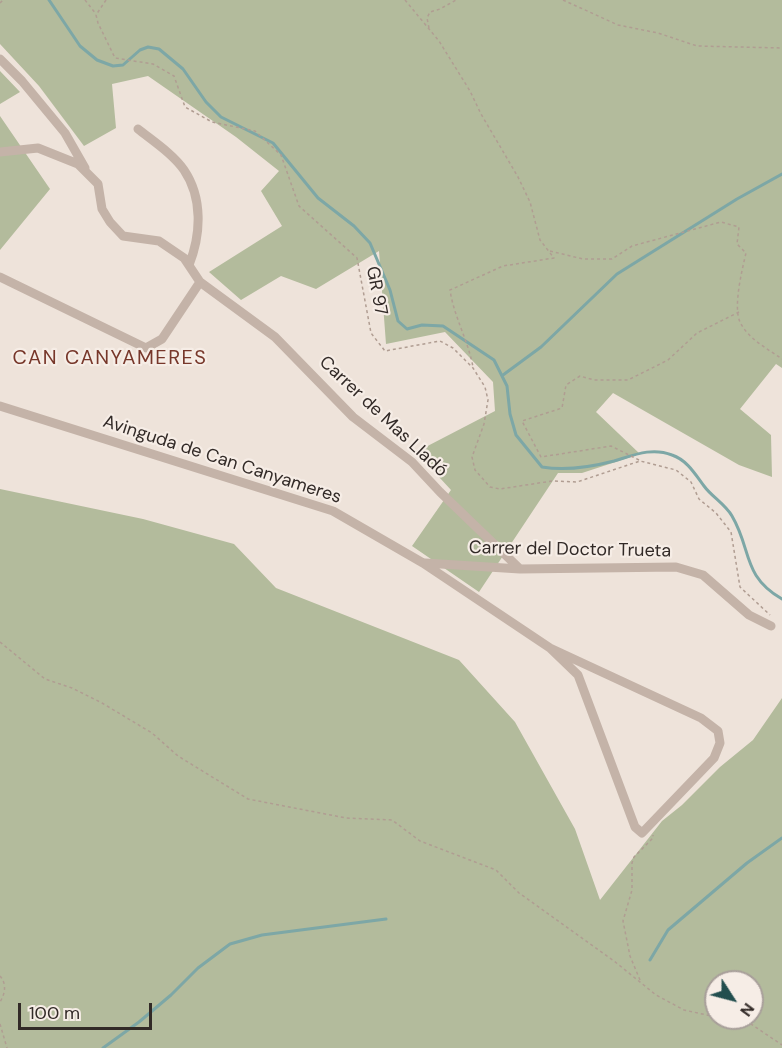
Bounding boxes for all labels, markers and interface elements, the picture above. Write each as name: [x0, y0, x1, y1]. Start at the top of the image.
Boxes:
street label: GR 97: [361, 265, 391, 317]
district label: CAN CANYAMERES: [13, 347, 207, 371]
street label: Carrer de Mas Lladó: [314, 352, 452, 482]
street label: Avinguda de Can Canyameres: [100, 411, 344, 509]
street label: Carrer del Doctor Trueta: [469, 537, 671, 563]
north arrow: [704, 970, 764, 1030]
scale bar: [21, 991, 154, 1029]
text: N: [735, 999, 759, 1021]
text: 100 m: [29, 1001, 80, 1025]

